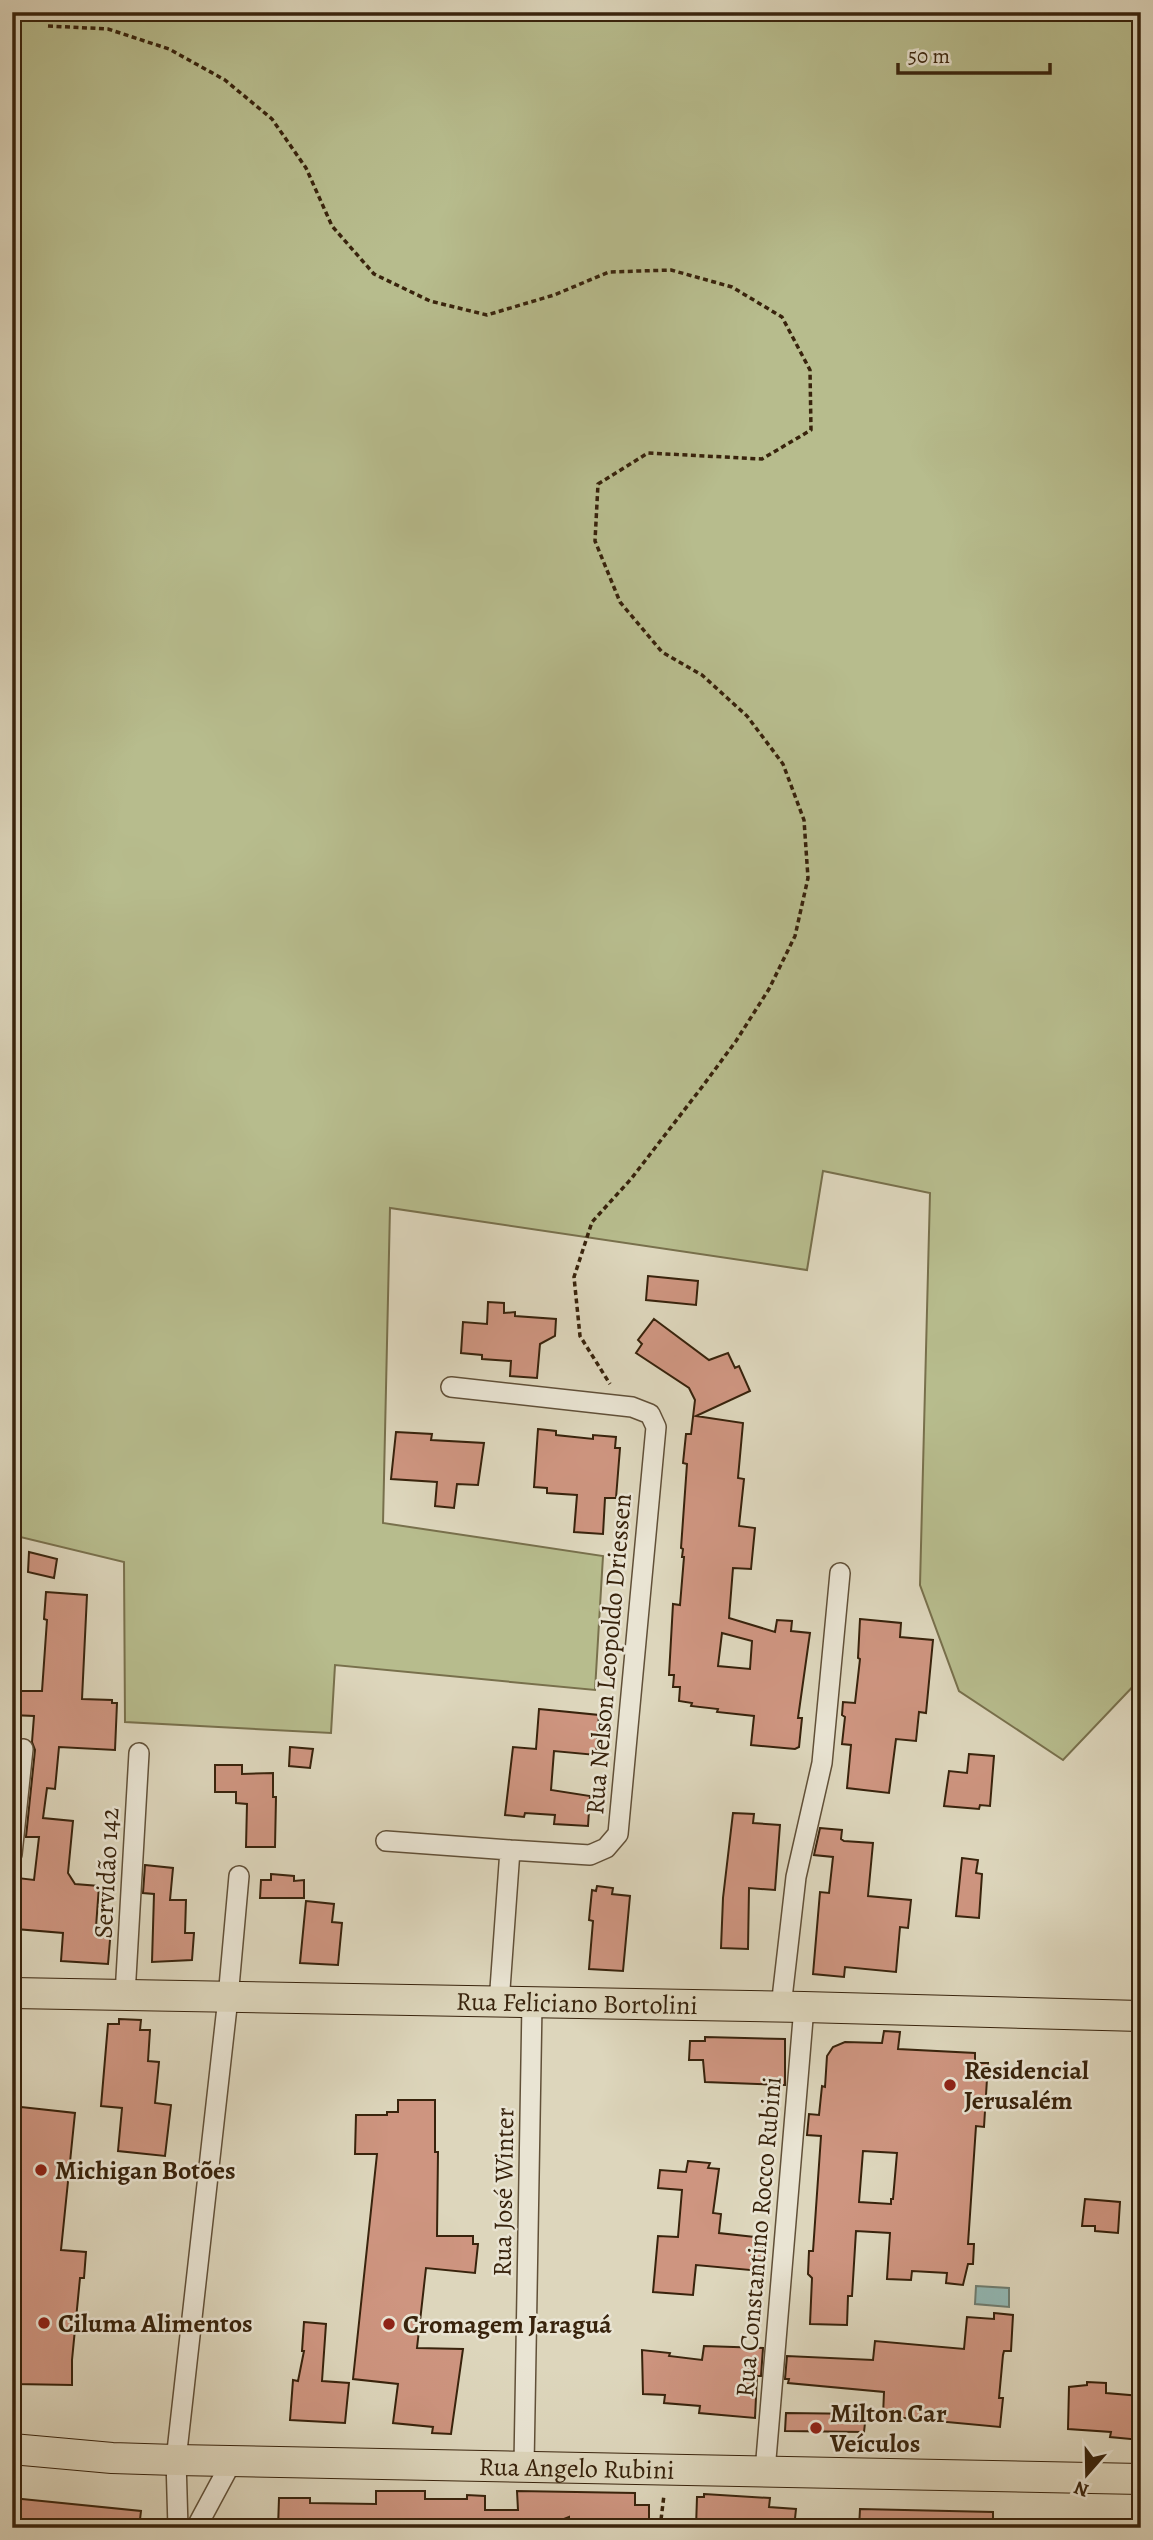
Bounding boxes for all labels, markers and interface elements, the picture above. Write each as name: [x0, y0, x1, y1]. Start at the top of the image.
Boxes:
scale bar: [898, 32, 1050, 76]
text: 50 m: [908, 42, 950, 70]
street label: Rua Nelson Leopoldo Driessen: [577, 1492, 640, 1816]
street label: Servidão 142: [86, 1807, 127, 1940]
street label: Rua Feliciano Bortolini: [456, 1984, 698, 2023]
place label: Residencial Jerusalém: [964, 2053, 1089, 2118]
street label: Rua Constantino Rocco Rubini: [727, 2075, 790, 2399]
marker: Residencial Jerusalém: [942, 2077, 958, 2093]
street label: Rua José Winter: [485, 2107, 522, 2277]
place label: Michigan Botões: [55, 2153, 236, 2188]
marker: Michigan Botões: [33, 2162, 49, 2178]
place label: Ciluma Alimentos: [58, 2306, 253, 2341]
place label: Cromagem Jaraguá: [403, 2307, 612, 2342]
marker: Ciluma Alimentos: [36, 2315, 52, 2331]
marker: Cromagem Jaraguá: [381, 2316, 397, 2332]
place label: Milton Car Veículos: [829, 2396, 947, 2461]
marker: Milton Car Veículos: [808, 2420, 824, 2436]
north arrow: [1052, 2438, 1122, 2508]
street label: Rua Angelo Rubini: [478, 2449, 675, 2488]
text: N: [1070, 2474, 1092, 2504]

